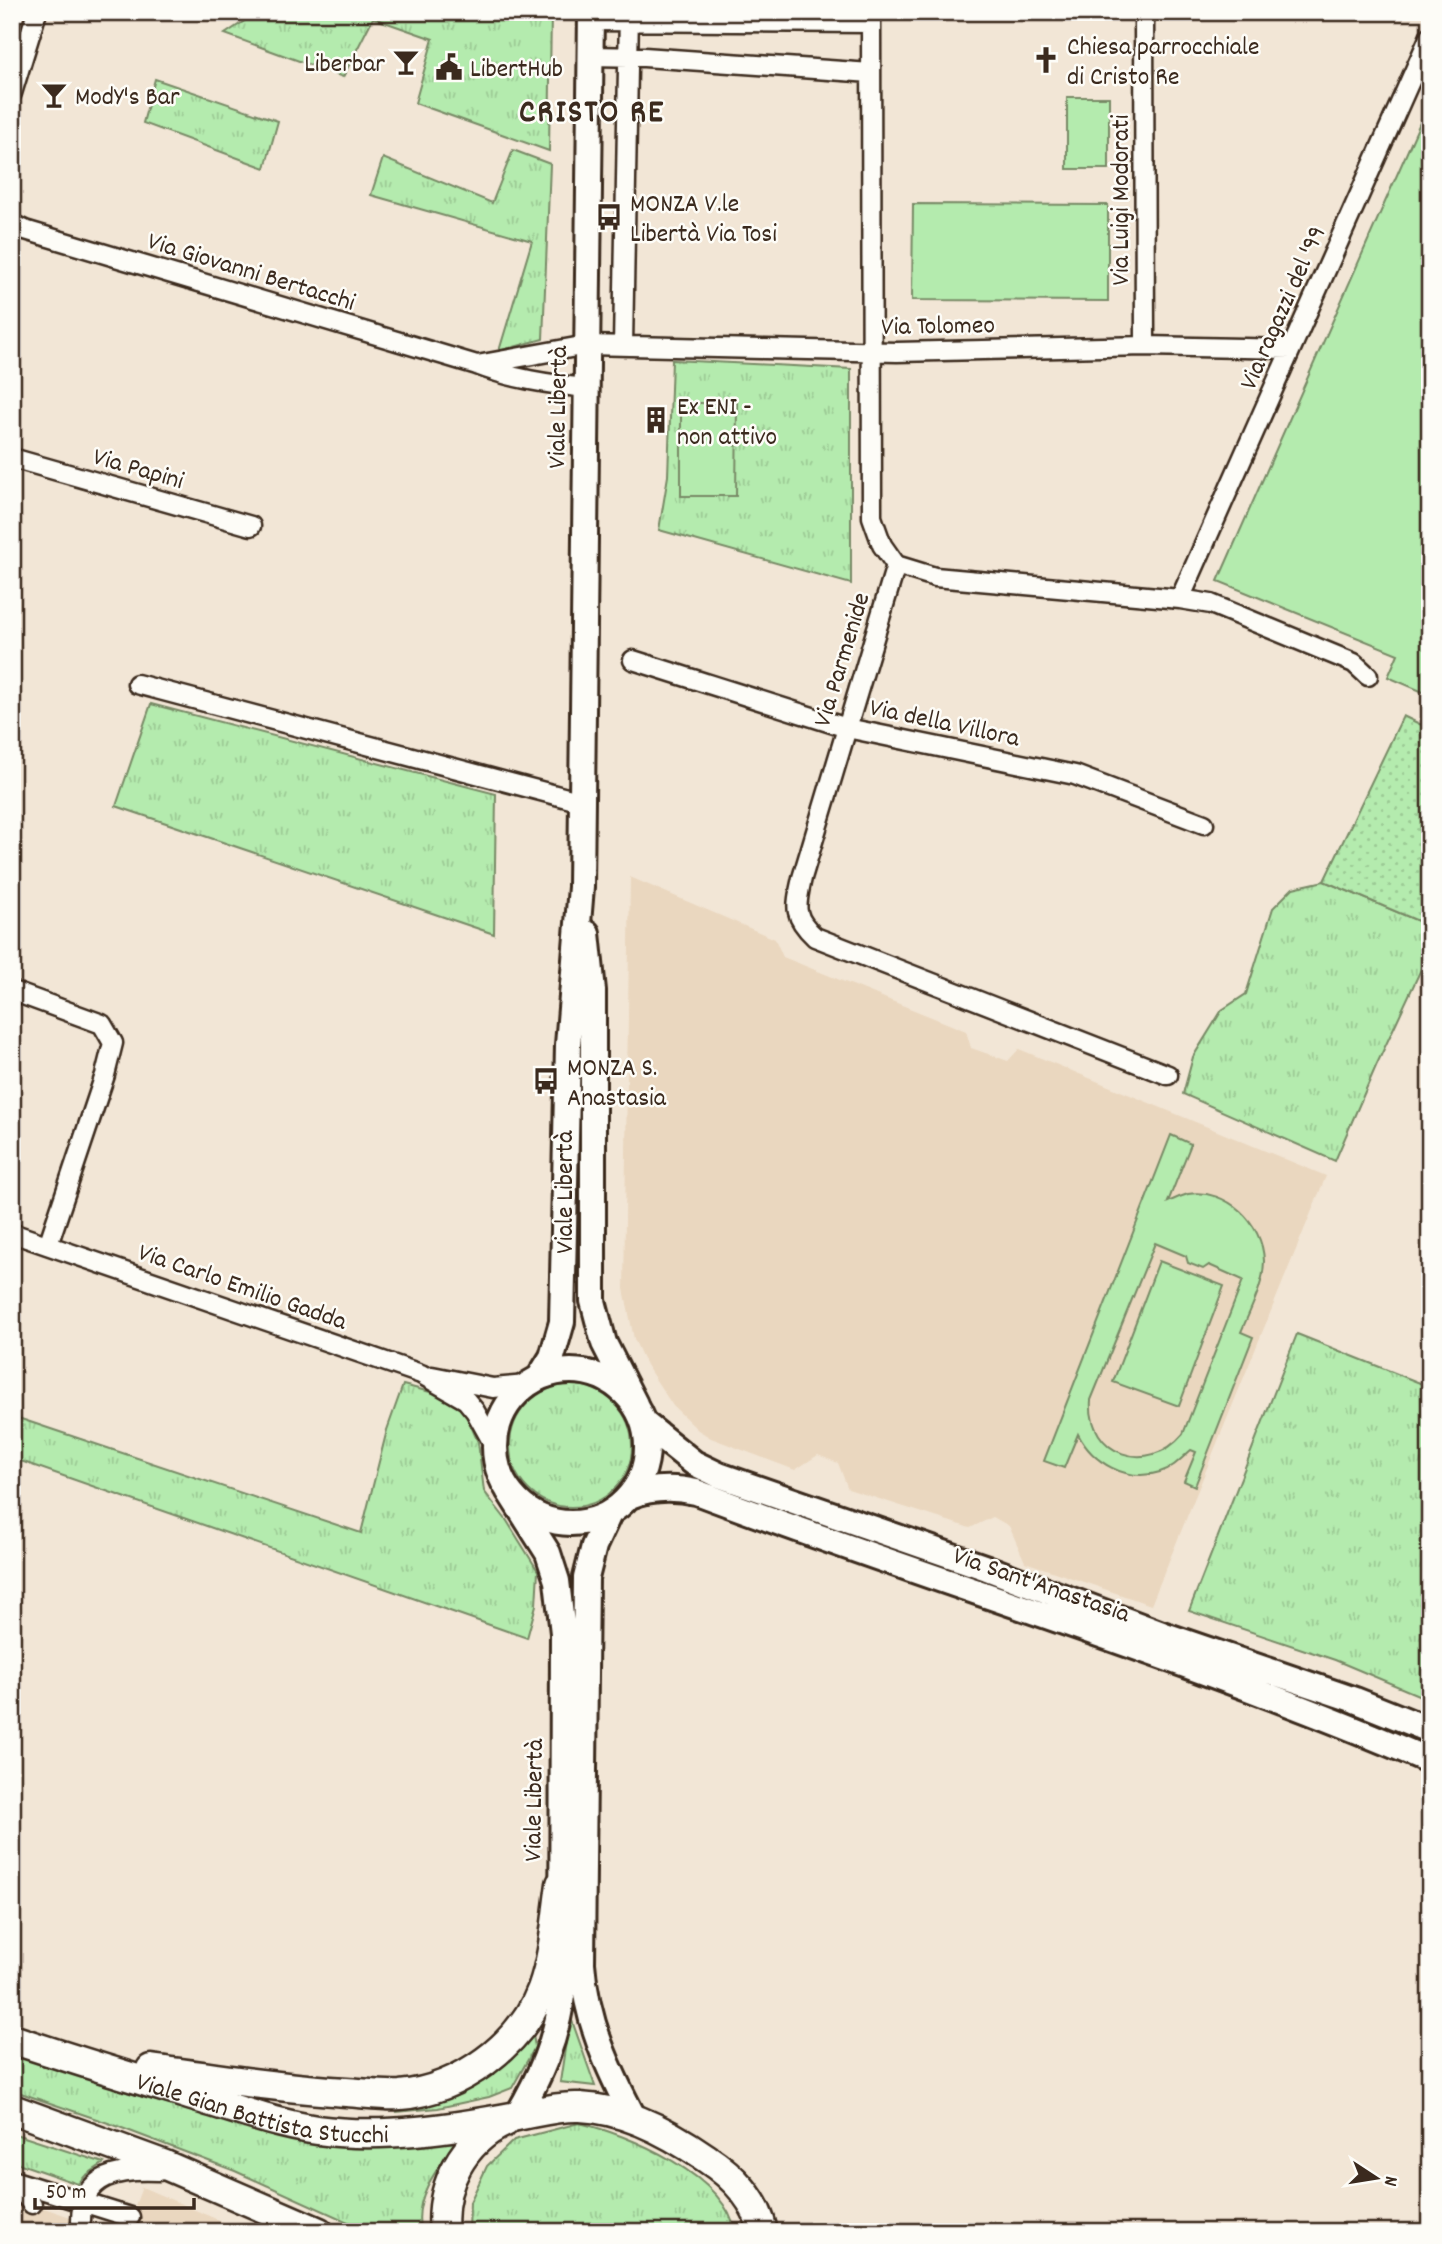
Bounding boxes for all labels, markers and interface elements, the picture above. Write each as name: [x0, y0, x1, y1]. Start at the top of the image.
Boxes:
place label: Chiesa parrocchiale di Cristo Re: [1067, 30, 1259, 97]
church icon: Chiesa parrocchiale di Cristo Re: [1031, 45, 1061, 75]
place label: Liberbar: [304, 47, 385, 84]
bar icon: Liberbar: [391, 47, 421, 77]
public building icon: LibertHub: [434, 52, 464, 82]
place label: LibertHub: [470, 52, 563, 89]
bar icon: ModY's Bar: [39, 80, 69, 110]
place label: ModY's Bar: [75, 80, 180, 117]
district label: CRISTO RE: [519, 91, 665, 138]
street label: Via Luigi Modorati: [1104, 114, 1141, 285]
place label: MONZA V.le Libertà Via Tosi: [630, 187, 777, 254]
bus stop icon: MONZA V.le Libertà Via Tosi: [594, 202, 624, 232]
street label: Via ragazzi del '99: [1231, 220, 1337, 396]
street label: Via Giovanni Bertacchi: [143, 224, 360, 323]
street label: Via Tolomeo: [881, 308, 995, 347]
street label: Viale Libertà: [540, 345, 579, 469]
place label: Ex ENI - non attivo: [677, 390, 777, 457]
building icon: Ex ENI - non attivo: [641, 405, 671, 435]
street label: Via Papini: [88, 440, 188, 501]
street label: Via Parmenide: [805, 588, 881, 732]
street label: Via della Villora: [866, 690, 1024, 759]
place label: MONZA S. Anastasia: [567, 1051, 667, 1118]
bus stop icon: MONZA S. Anastasia: [531, 1066, 561, 1096]
street label: Viale Libertà: [548, 1130, 585, 1254]
street label: Via Carlo Emilio Gadda: [132, 1235, 352, 1342]
street label: Via Sant'Anastasia: [947, 1539, 1135, 1634]
street label: Viale Libertà: [516, 1738, 555, 1862]
street label: Viale Gian Battista Stucchi: [131, 2065, 390, 2155]
north arrow: [1340, 2142, 1410, 2212]
scale bar: [35, 2167, 194, 2211]
text: N: [1375, 2173, 1403, 2188]
text: 50 m: [46, 2179, 86, 2209]

